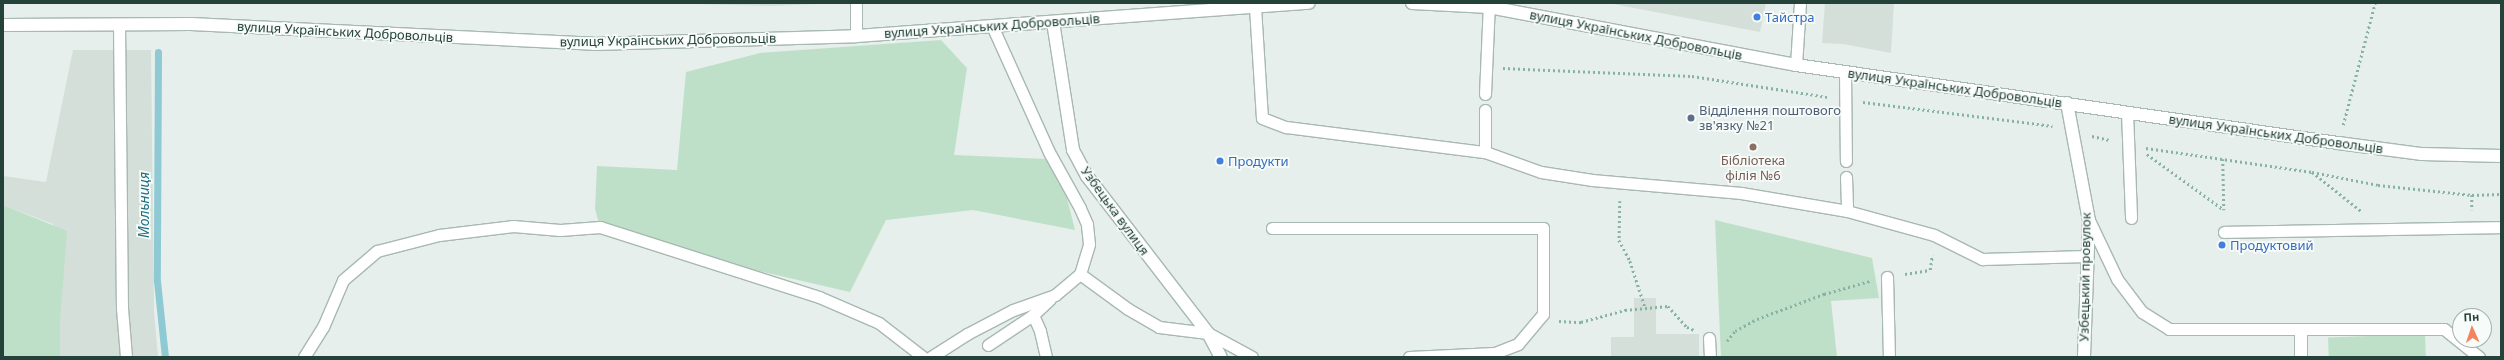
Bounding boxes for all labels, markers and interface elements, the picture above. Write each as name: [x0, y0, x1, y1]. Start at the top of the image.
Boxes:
street label: вулиця Українських Добровольців: [1528, 7, 1744, 63]
place label: Тайстра: [1765, 9, 1815, 25]
street label: вулиця Українських Добровольців: [883, 11, 1101, 41]
marker: Тайстра: [1752, 12, 1762, 22]
street label: вулиця Українських Добровольців: [237, 19, 453, 45]
street label: вулиця Українських Добровольців: [560, 30, 776, 50]
street label: вулиця Українських Добровольців: [1847, 65, 2063, 111]
place label: Відділення поштового зв'язку №21: [1699, 103, 1841, 134]
street label: вулиця Українських Добровольців: [2168, 111, 2384, 157]
marker: Відділення поштового зв'язку №21: [1686, 113, 1696, 123]
marker: Бібліотека філія №6: [1748, 142, 1758, 152]
place label: Продукти: [1228, 153, 1289, 169]
place label: Бібліотека філія №6: [1721, 153, 1785, 184]
marker: Продукти: [1215, 156, 1225, 166]
street label: Узбецька вулиця: [1078, 164, 1152, 258]
water label: Мольниця: [136, 172, 152, 238]
street label: Узбецький провулок: [2076, 212, 2094, 342]
place label: Продуктовий: [2230, 237, 2314, 253]
marker: Продуктовий: [2217, 240, 2227, 250]
north arrow: [2452, 308, 2492, 348]
text: Пн: [2463, 309, 2480, 324]

